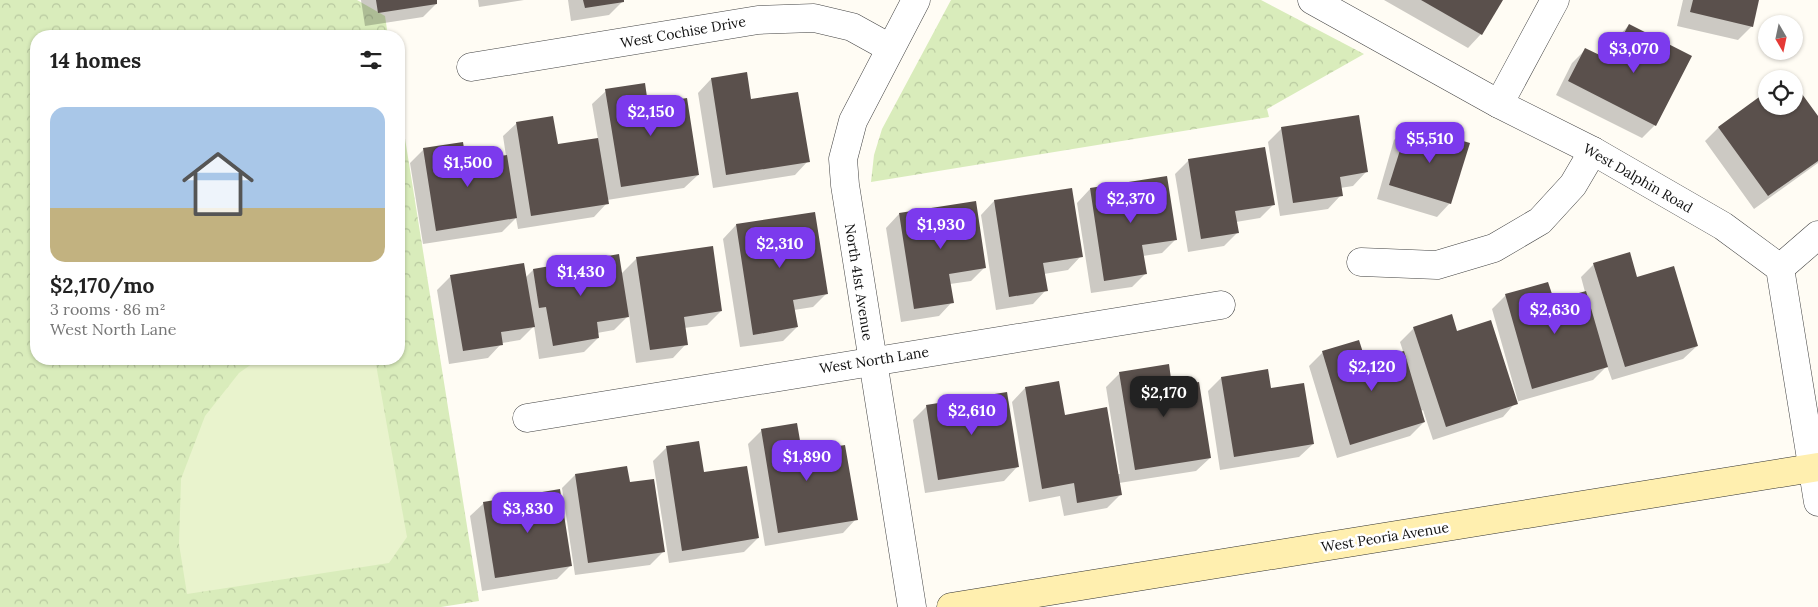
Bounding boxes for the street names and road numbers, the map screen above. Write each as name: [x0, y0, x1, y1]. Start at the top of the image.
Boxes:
street label: West Cochise Drive: [619, 12, 748, 52]
street label: West Dalphin Road: [1580, 139, 1696, 217]
street label: North 41st Avenue: [841, 222, 877, 342]
street label: West North Lane: [818, 342, 930, 378]
street label: West Peoria Avenue: [1320, 518, 1451, 556]

